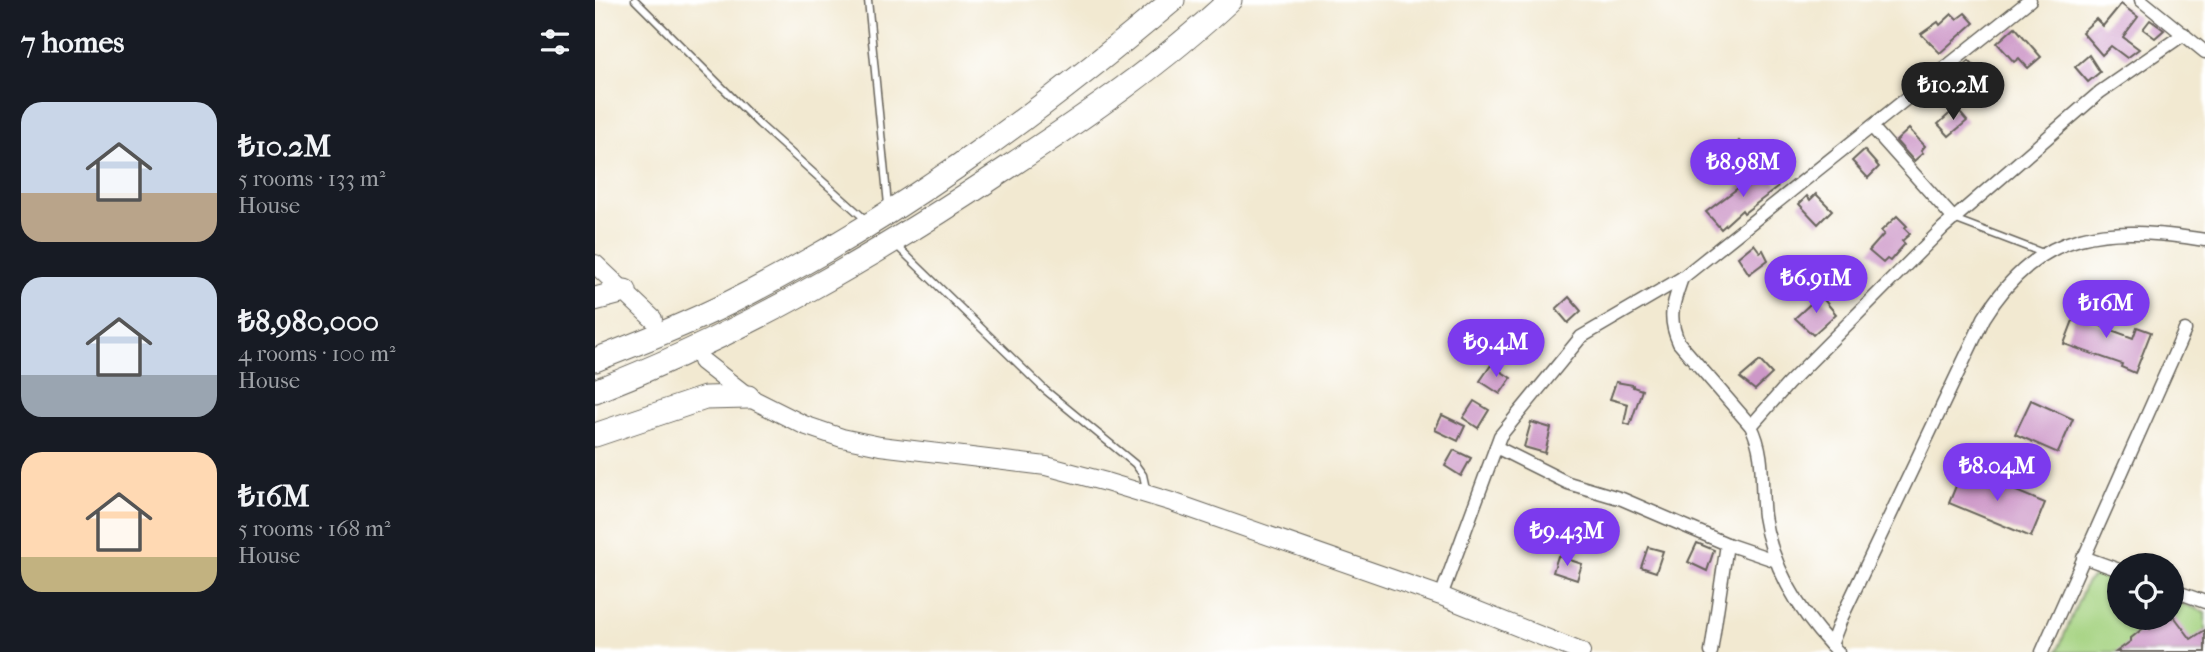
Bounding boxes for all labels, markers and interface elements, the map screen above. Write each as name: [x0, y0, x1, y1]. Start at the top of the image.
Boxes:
icon: filters: [536, 23, 574, 61]
text: 7 homes: [21, 25, 124, 60]
pin: ₺10.2M: [1896, 62, 2010, 122]
text: ₺10.2M: [1917, 71, 1989, 98]
text: ₺10.2M: [238, 129, 331, 164]
icon: home: [77, 130, 161, 214]
pin: ₺8.98M: [1686, 140, 1800, 199]
text: ₺8.98M: [1706, 148, 1780, 175]
text: 5 rooms · 133 m²: [238, 165, 385, 192]
text: House: [238, 192, 300, 219]
pin: ₺6.91M: [1759, 256, 1873, 315]
text: ₺6.91M: [1780, 264, 1852, 291]
pin: ₺16M: [2065, 280, 2147, 340]
text: ₺16M: [2079, 289, 2133, 316]
text: ₺8,980,000: [238, 304, 379, 339]
icon: home: [77, 305, 161, 389]
pin: ₺9.4M: [1447, 320, 1545, 379]
text: ₺9.4M: [1464, 328, 1528, 355]
text: 4 rooms · 100 m²: [238, 340, 396, 367]
text: House: [238, 367, 300, 394]
pin: ₺8.04M: [1940, 444, 2054, 503]
text: ₺8.04M: [1959, 452, 2035, 479]
text: ₺16M: [238, 479, 309, 514]
icon: home: [77, 480, 161, 564]
pin: ₺9.43M: [1510, 508, 1624, 568]
text: 5 rooms · 168 m²: [238, 515, 391, 542]
text: ₺9.43M: [1530, 517, 1604, 544]
text: House: [238, 542, 300, 569]
map controls: [2107, 553, 2184, 630]
button: locate: [2107, 553, 2184, 630]

